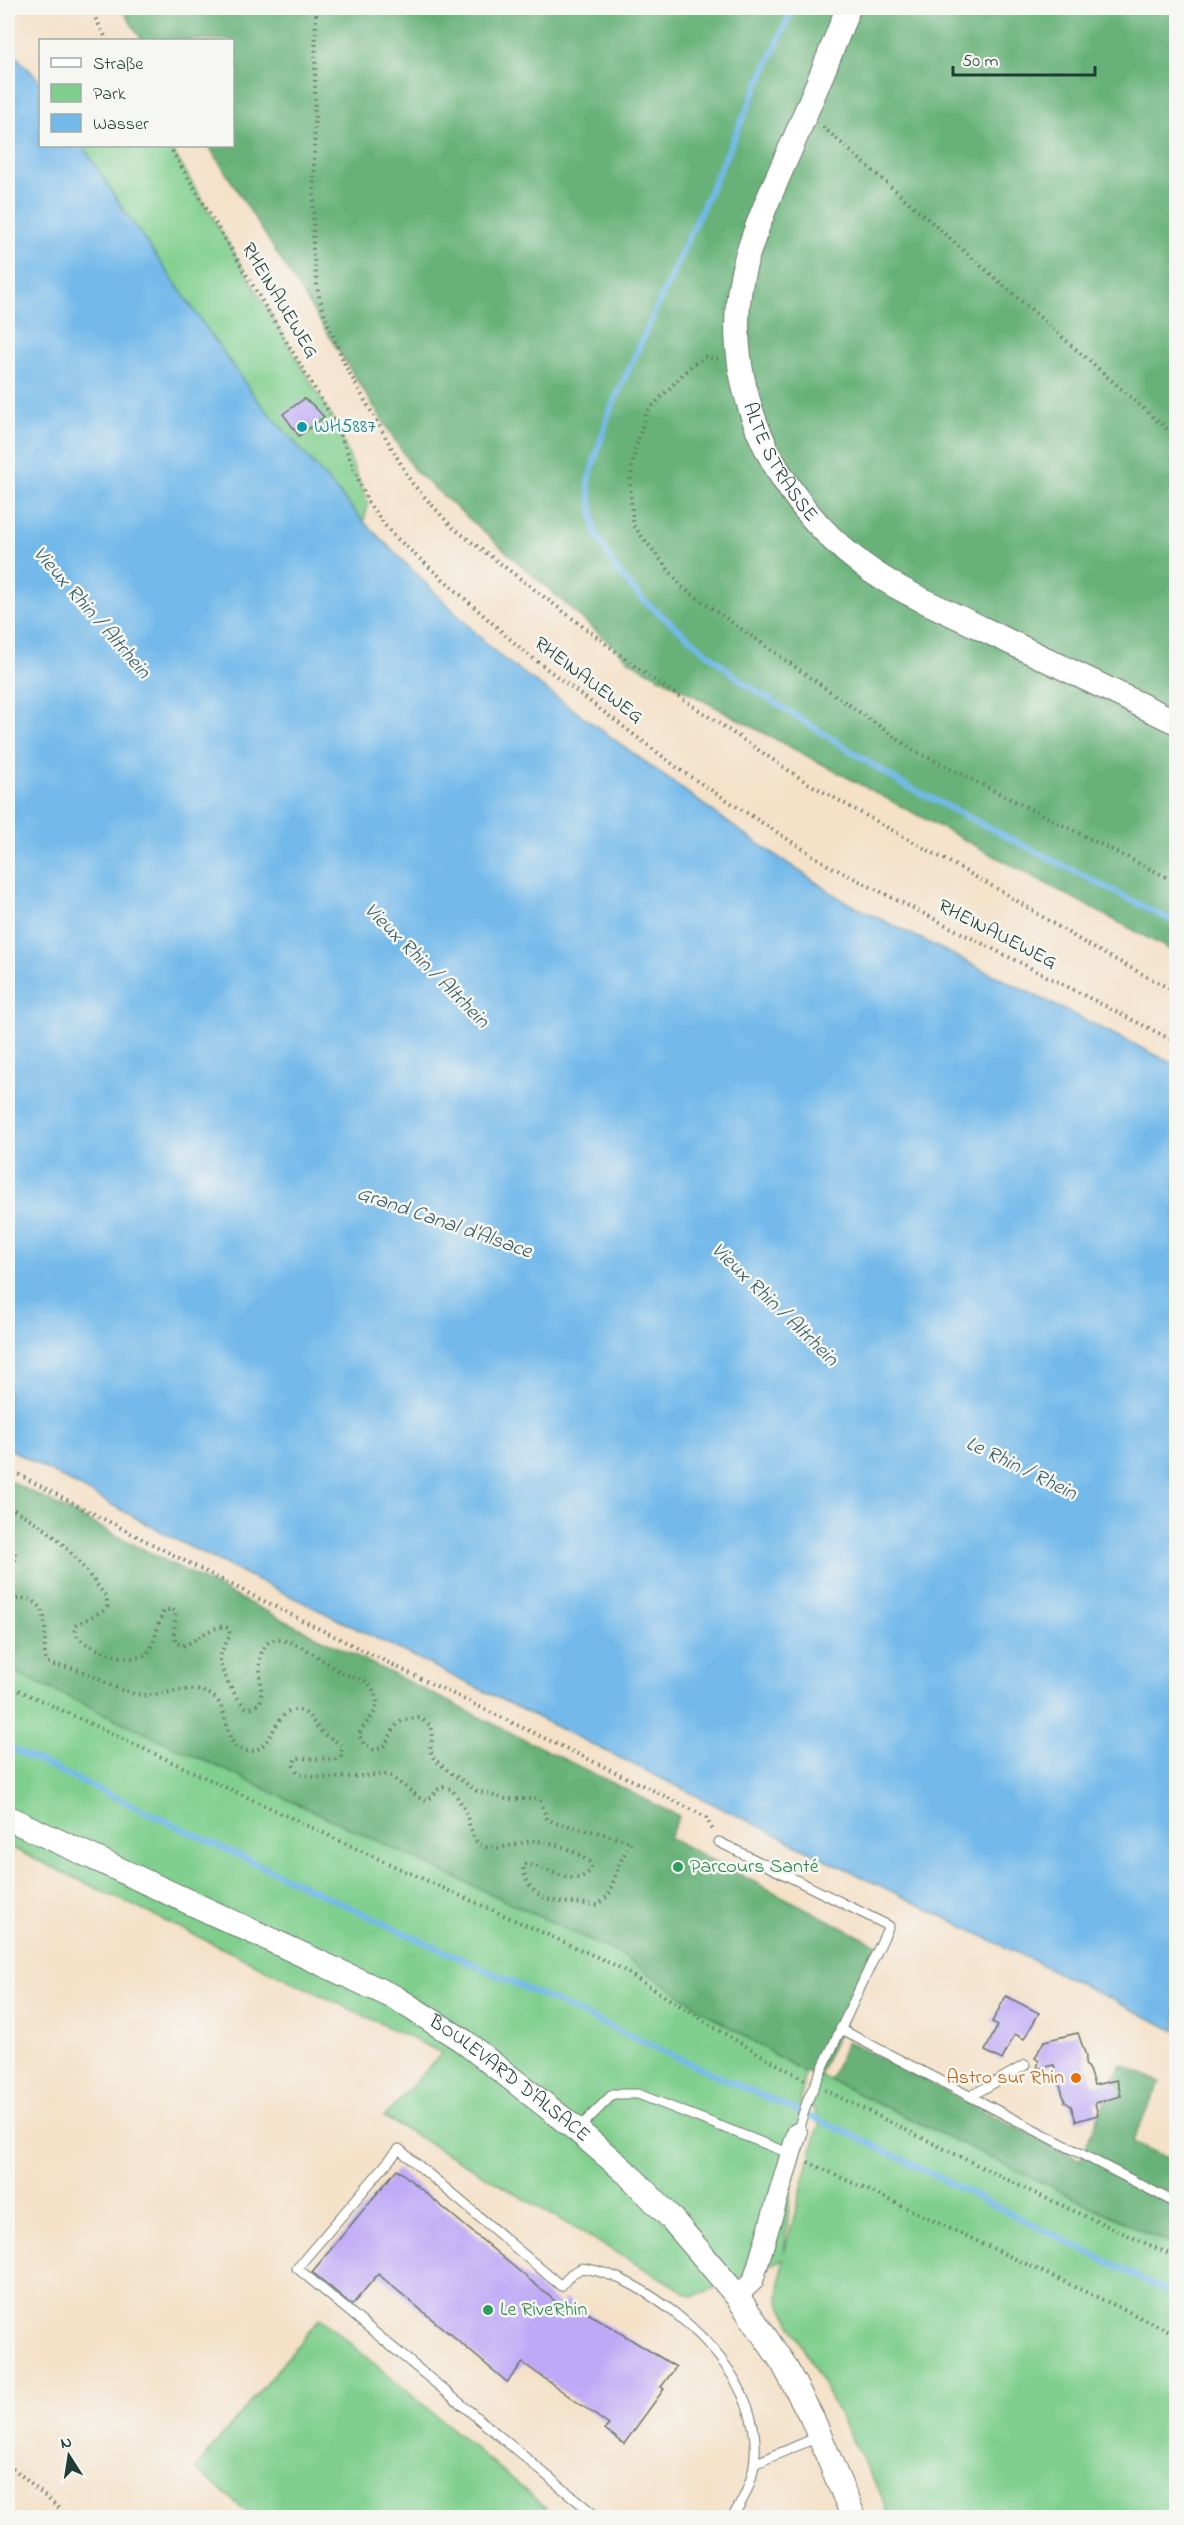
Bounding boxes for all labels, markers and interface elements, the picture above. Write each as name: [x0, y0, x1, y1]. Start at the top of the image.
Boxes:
legend: [39, 39, 234, 147]
scale bar: [953, 39, 1096, 77]
text: 50 m: [962, 49, 999, 75]
text: Straße: [93, 52, 144, 78]
text: Park: [93, 82, 126, 108]
text: Wasser: [93, 112, 149, 138]
street label: RHEINAUEWEG: [233, 238, 325, 364]
street label: ALTE STRASSE: [735, 399, 824, 529]
place label: WH5887: [314, 413, 376, 442]
marker: WH5887: [295, 420, 309, 434]
water label: Vieux Rhin / Altrhein: [25, 540, 158, 686]
street label: RHEINAUEWEG: [527, 630, 649, 732]
street label: RHEINAUEWEG: [932, 893, 1062, 977]
water label: Vieux Rhin / Altrhein: [356, 896, 496, 1036]
water label: Grand Canal d'Alsace: [353, 1179, 537, 1267]
water label: Vieux Rhin / Altrhein: [704, 1236, 845, 1374]
water label: Le Rhin / Rhein: [960, 1429, 1082, 1509]
place label: Parcours Santé: [690, 1853, 819, 1882]
marker: Parcours Santé: [671, 1860, 685, 1874]
street label: BOULEVARD D'ALSACE: [422, 2007, 596, 2150]
place label: Astro sur Rhin: [946, 2064, 1064, 2093]
marker: Astro sur Rhin: [1069, 2071, 1083, 2085]
place label: Le RiveRhin: [500, 2296, 587, 2325]
marker: Le RiveRhin: [481, 2303, 495, 2317]
north arrow: [39, 2426, 99, 2486]
text: N: [59, 2430, 74, 2456]

